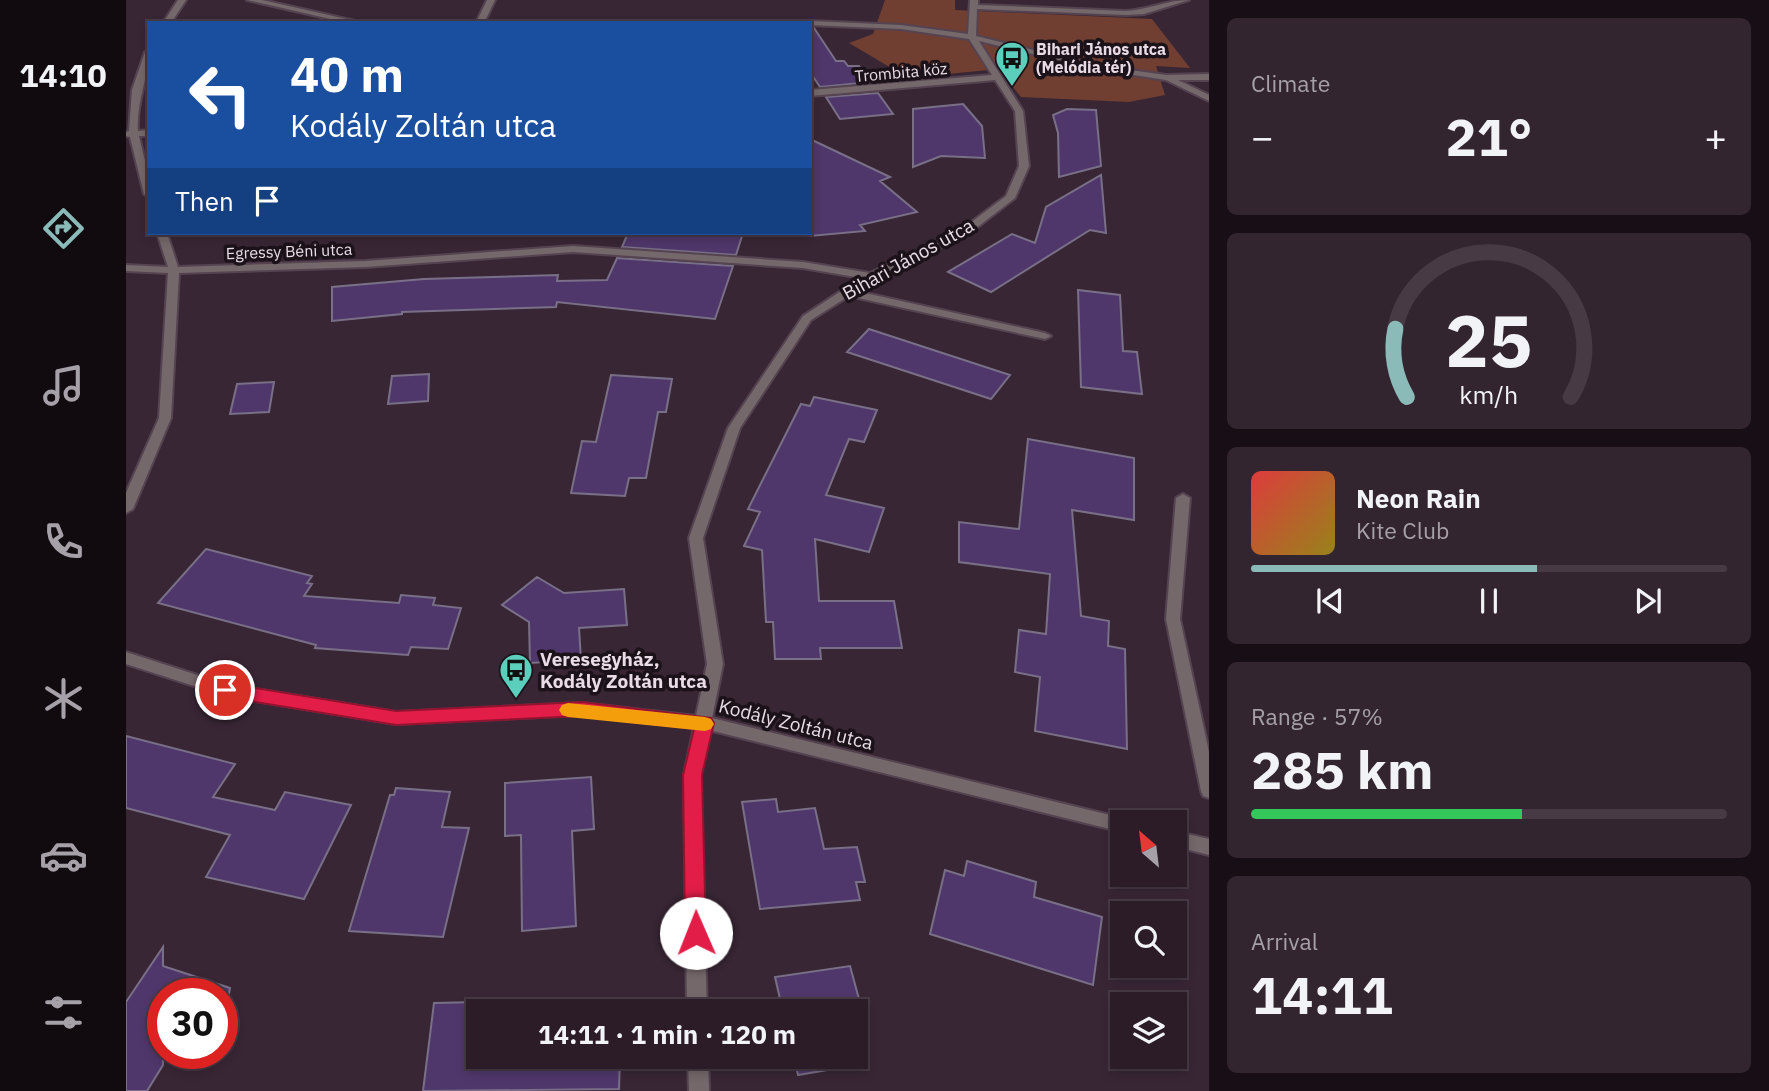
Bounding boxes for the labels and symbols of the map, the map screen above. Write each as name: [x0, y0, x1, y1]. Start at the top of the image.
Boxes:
bus stop icon: Bihari János utca (Melódia tér): [993, 39, 1031, 88]
place label: Bihari János utca (Melódia tér): [1036, 39, 1166, 77]
street label: Trombita köz: [854, 58, 948, 86]
street label: Bihari János utca: [838, 213, 978, 305]
street label: Egressy Béni utca: [225, 239, 353, 263]
place label: Veresegyház, Kodály Zoltán utca: [540, 647, 707, 693]
bus stop icon: Veresegyház, Kodály Zoltán utca: [497, 651, 535, 700]
pin: [195, 660, 255, 720]
street label: Kodály Zoltán utca: [716, 693, 876, 755]
north arrow: [1110, 810, 1186, 887]
position arrow: [659, 896, 733, 970]
speed limit sign: 30: [147, 978, 238, 1069]

